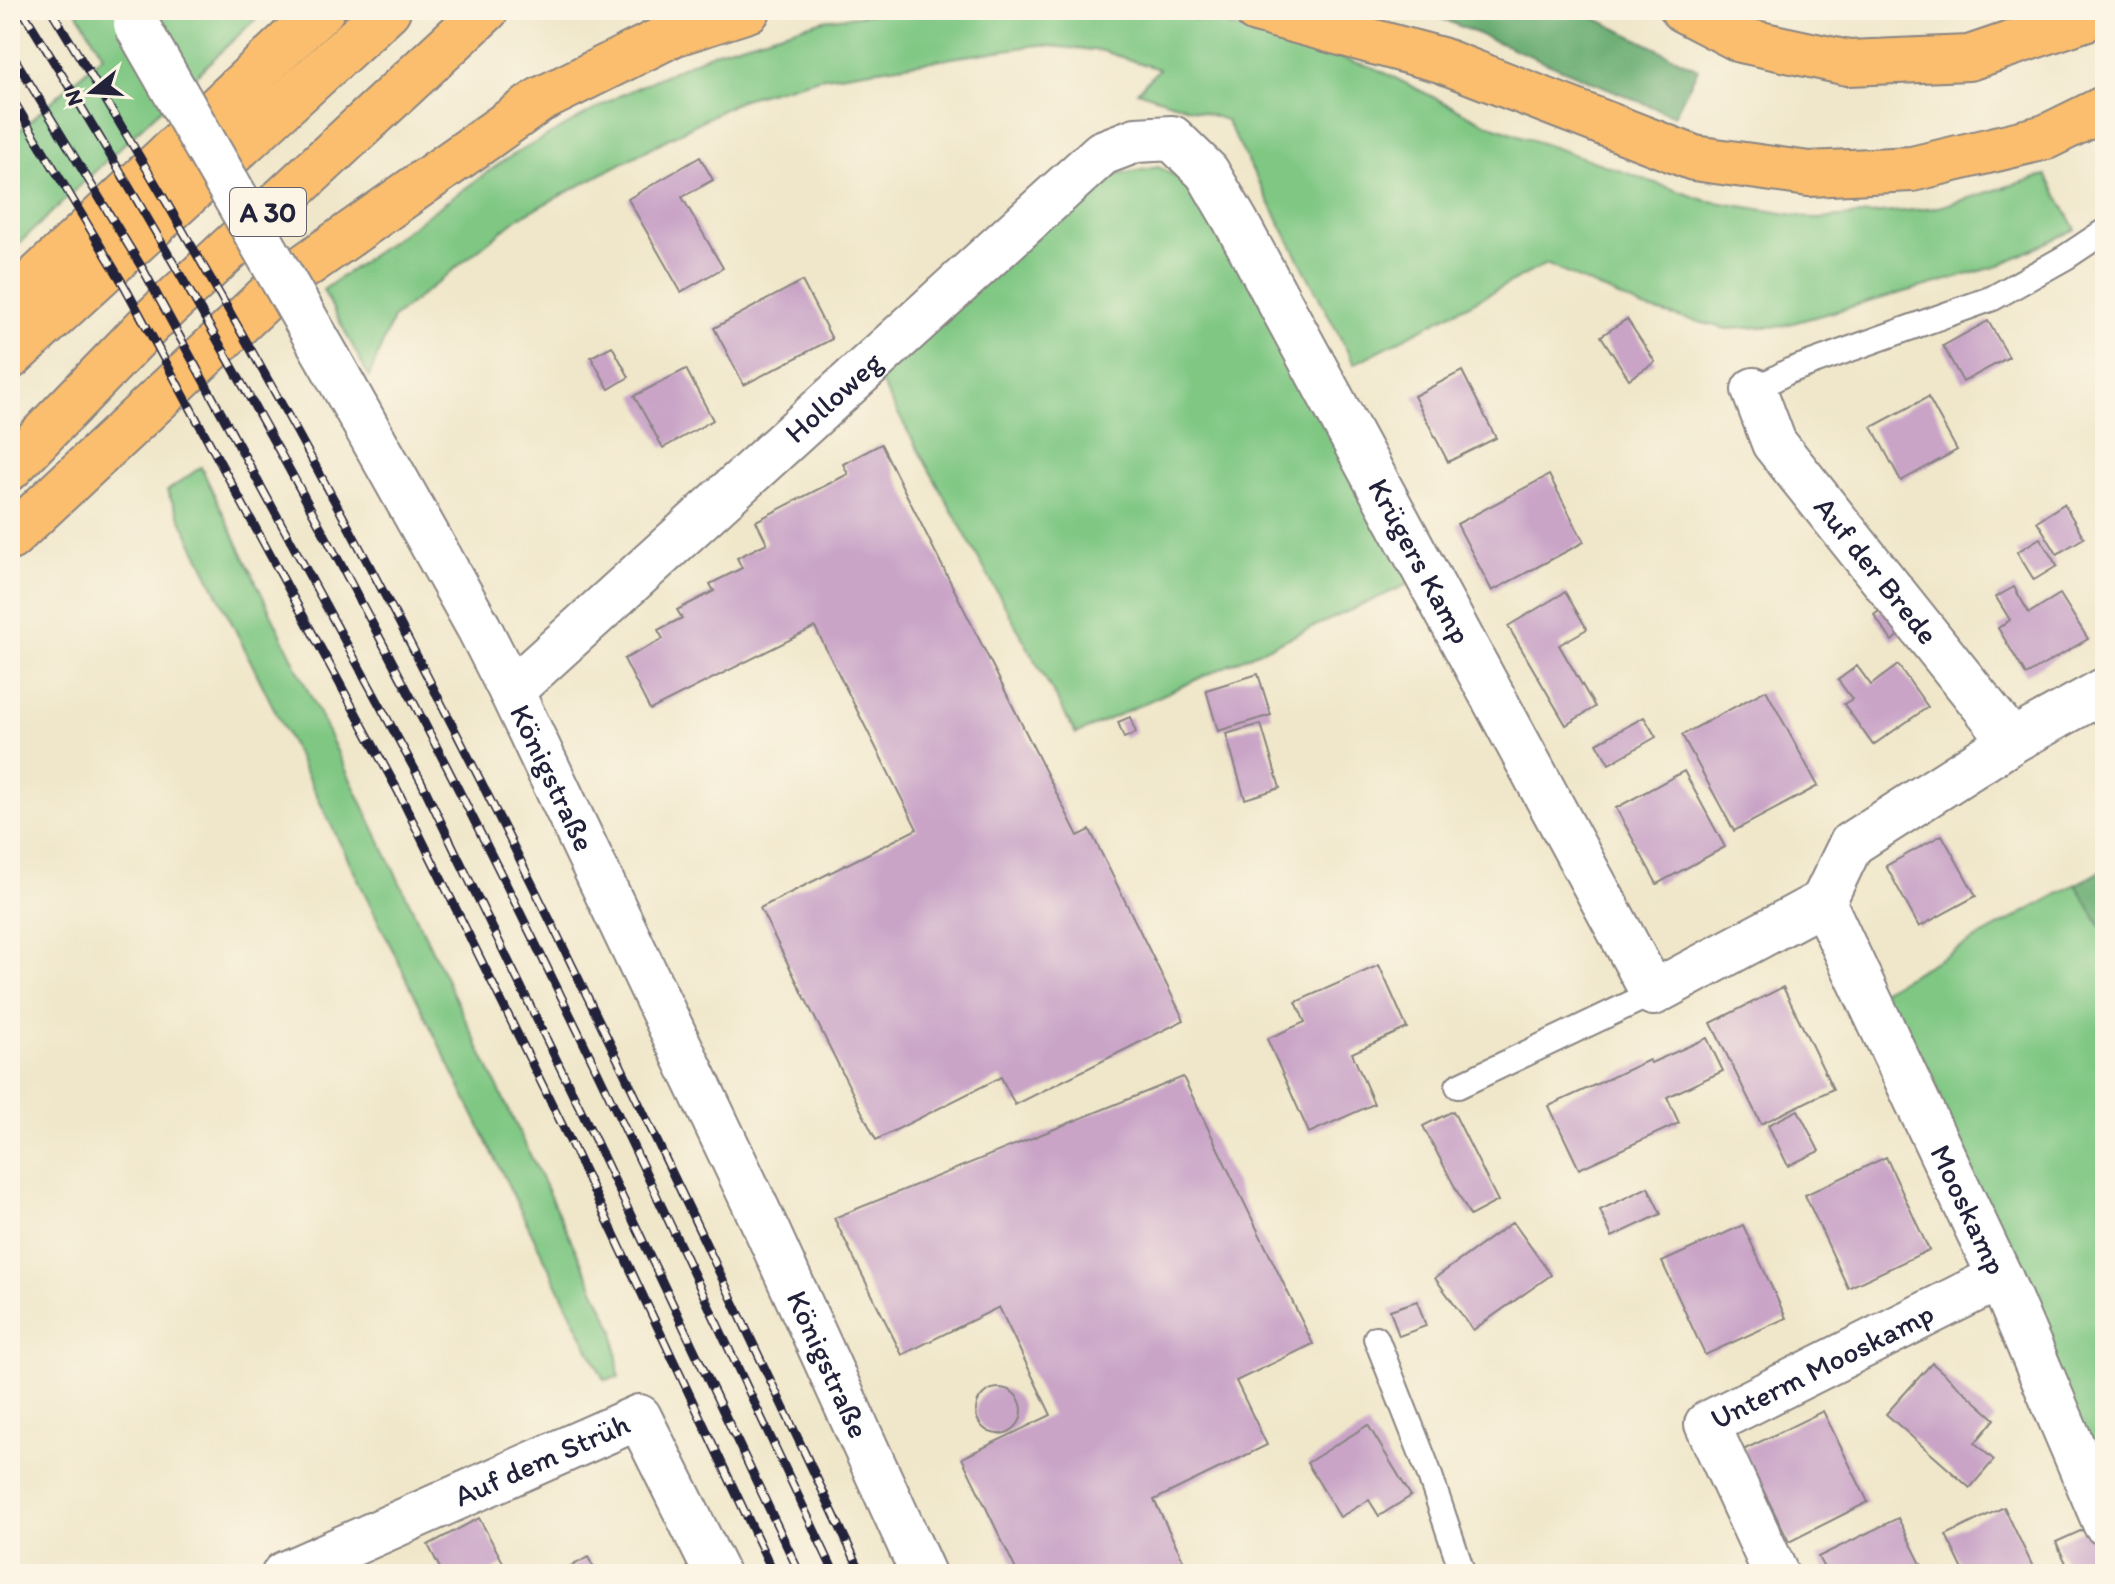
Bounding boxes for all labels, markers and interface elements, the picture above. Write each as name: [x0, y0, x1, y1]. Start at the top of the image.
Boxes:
north arrow: [52, 52, 132, 132]
text: N: [58, 87, 89, 109]
road number: A 30: [230, 188, 306, 236]
street label: Holloweg: [777, 343, 890, 451]
street label: Krügers Kamp: [1360, 472, 1480, 650]
street label: Auf der Brede: [1806, 489, 1947, 652]
street label: Königstraße: [502, 698, 603, 857]
street label: Mooskamp: [1922, 1139, 2015, 1281]
street label: Königstraße: [779, 1285, 878, 1444]
street label: Unterm Mooskamp: [1704, 1294, 1940, 1437]
street label: Auf dem Strüh: [448, 1405, 635, 1514]

